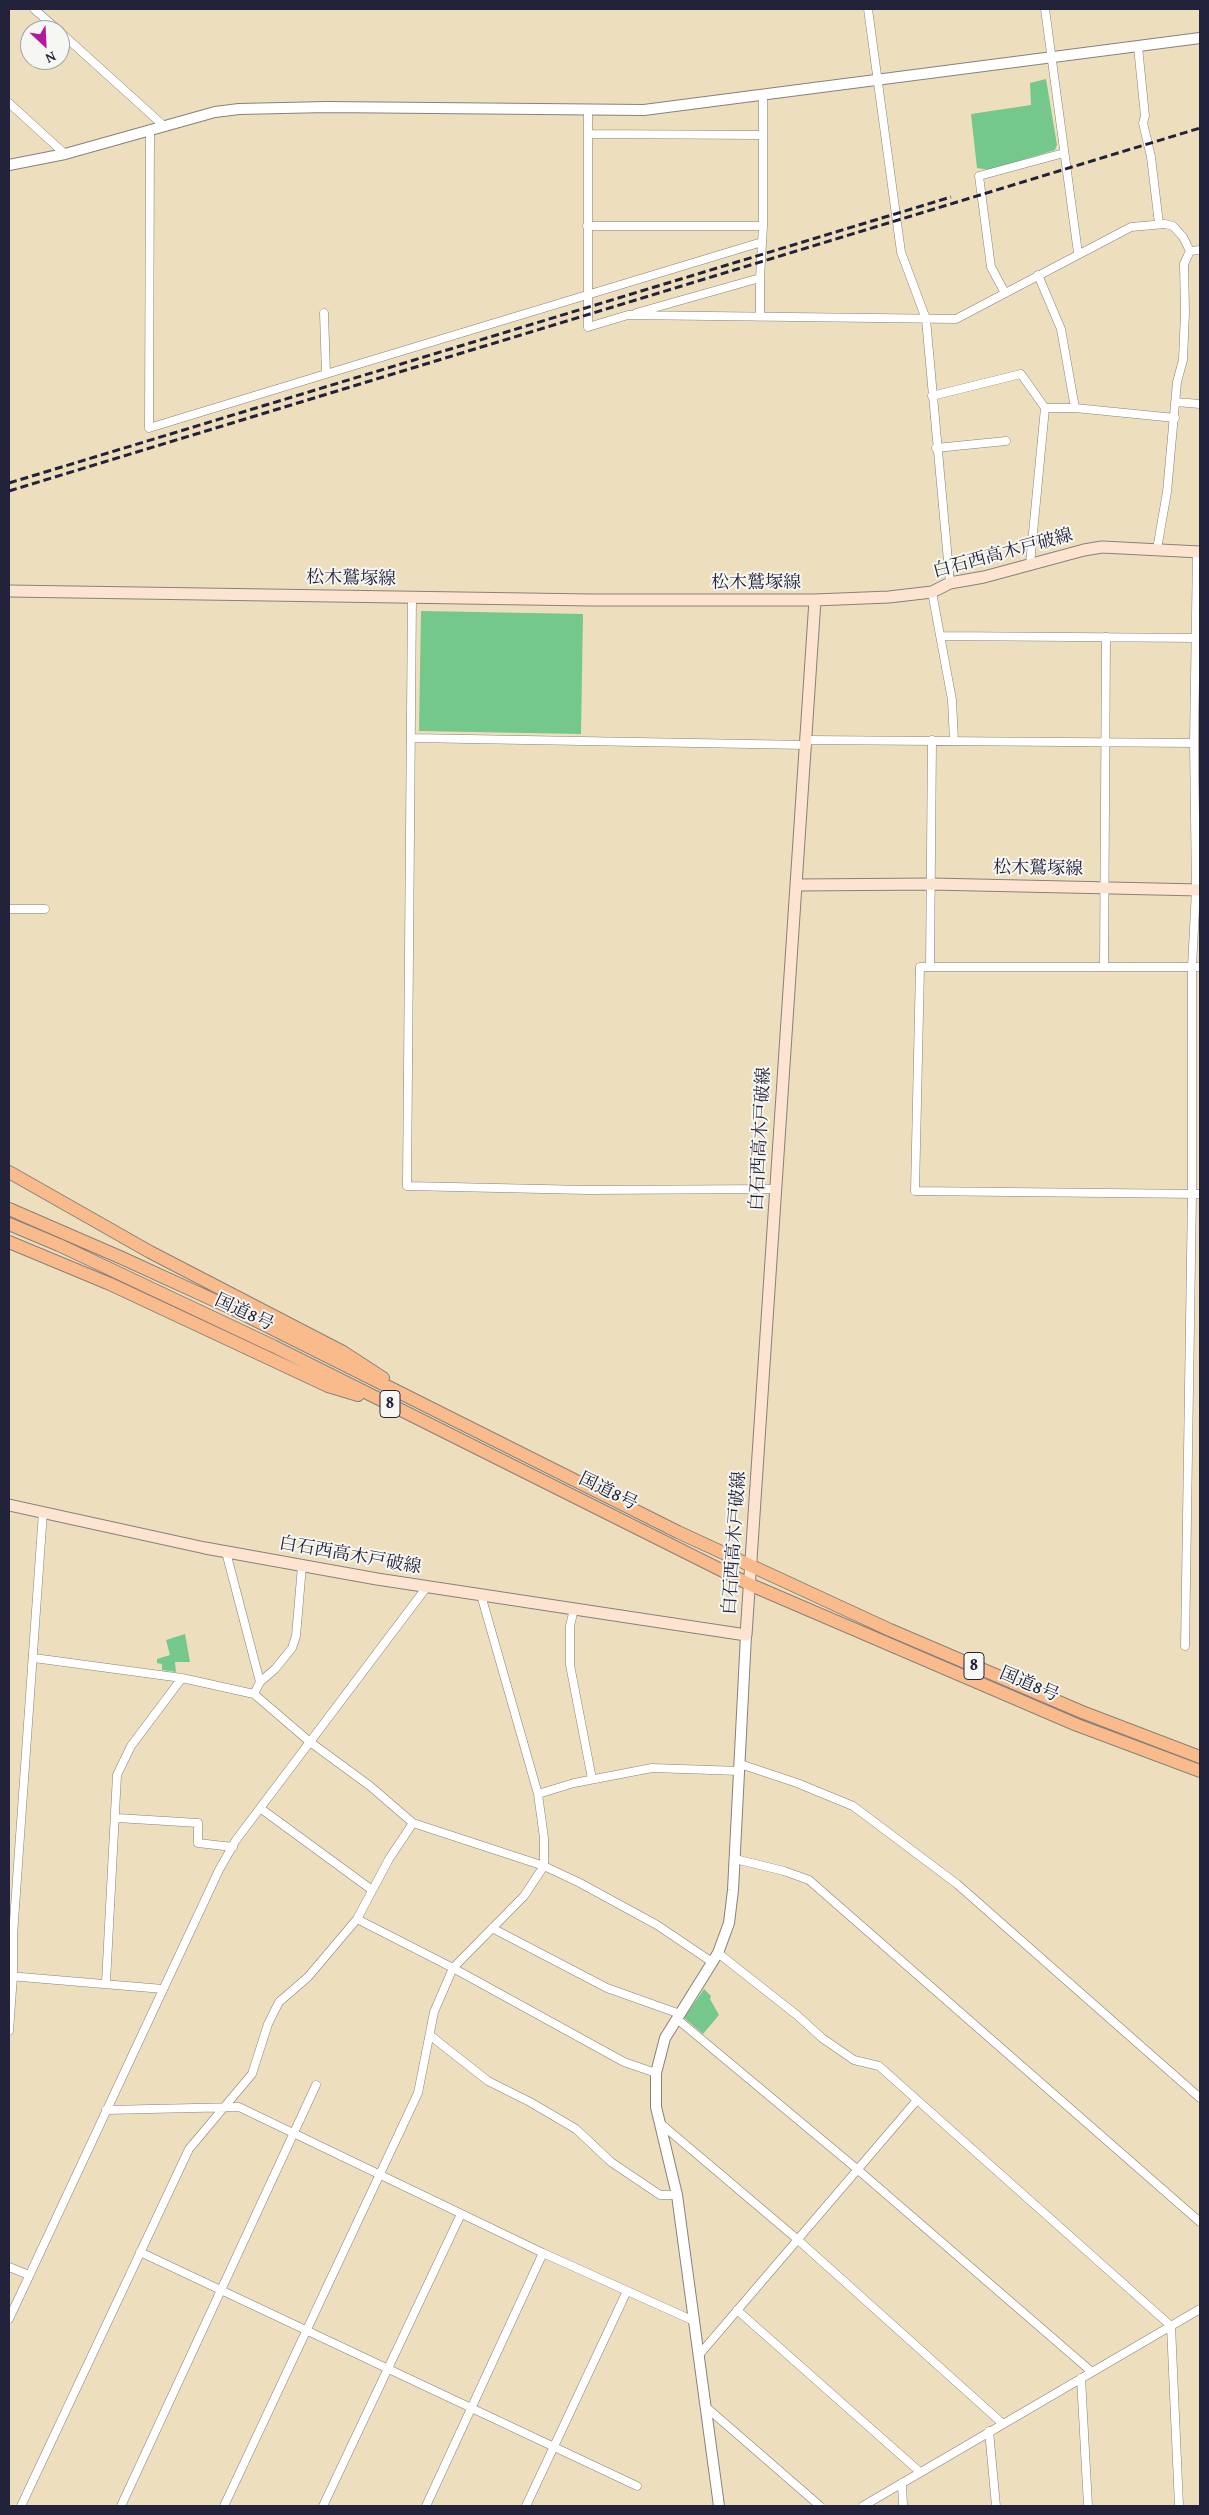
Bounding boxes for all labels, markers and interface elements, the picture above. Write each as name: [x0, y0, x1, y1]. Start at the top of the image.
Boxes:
north arrow: [20, 20, 70, 70]
text: N: [42, 47, 59, 69]
street label: 白石西高木戸破線: [931, 525, 1075, 583]
street label: 松木鷲塚線: [306, 567, 396, 591]
street label: 松木鷲塚線: [711, 572, 801, 594]
street label: 松木鷲塚線: [993, 857, 1083, 881]
street label: 白石西高木戸破線: [746, 1067, 776, 1211]
street label: 国道8号: [211, 1290, 277, 1336]
road number: 8: [380, 1390, 400, 1418]
street label: 国道8号: [575, 1469, 641, 1515]
street label: 白石西高木戸破線: [719, 1470, 751, 1616]
street label: 白石西高木戸破線: [277, 1533, 423, 1579]
road number: 8: [964, 1652, 984, 1680]
street label: 国道8号: [996, 1663, 1062, 1707]

